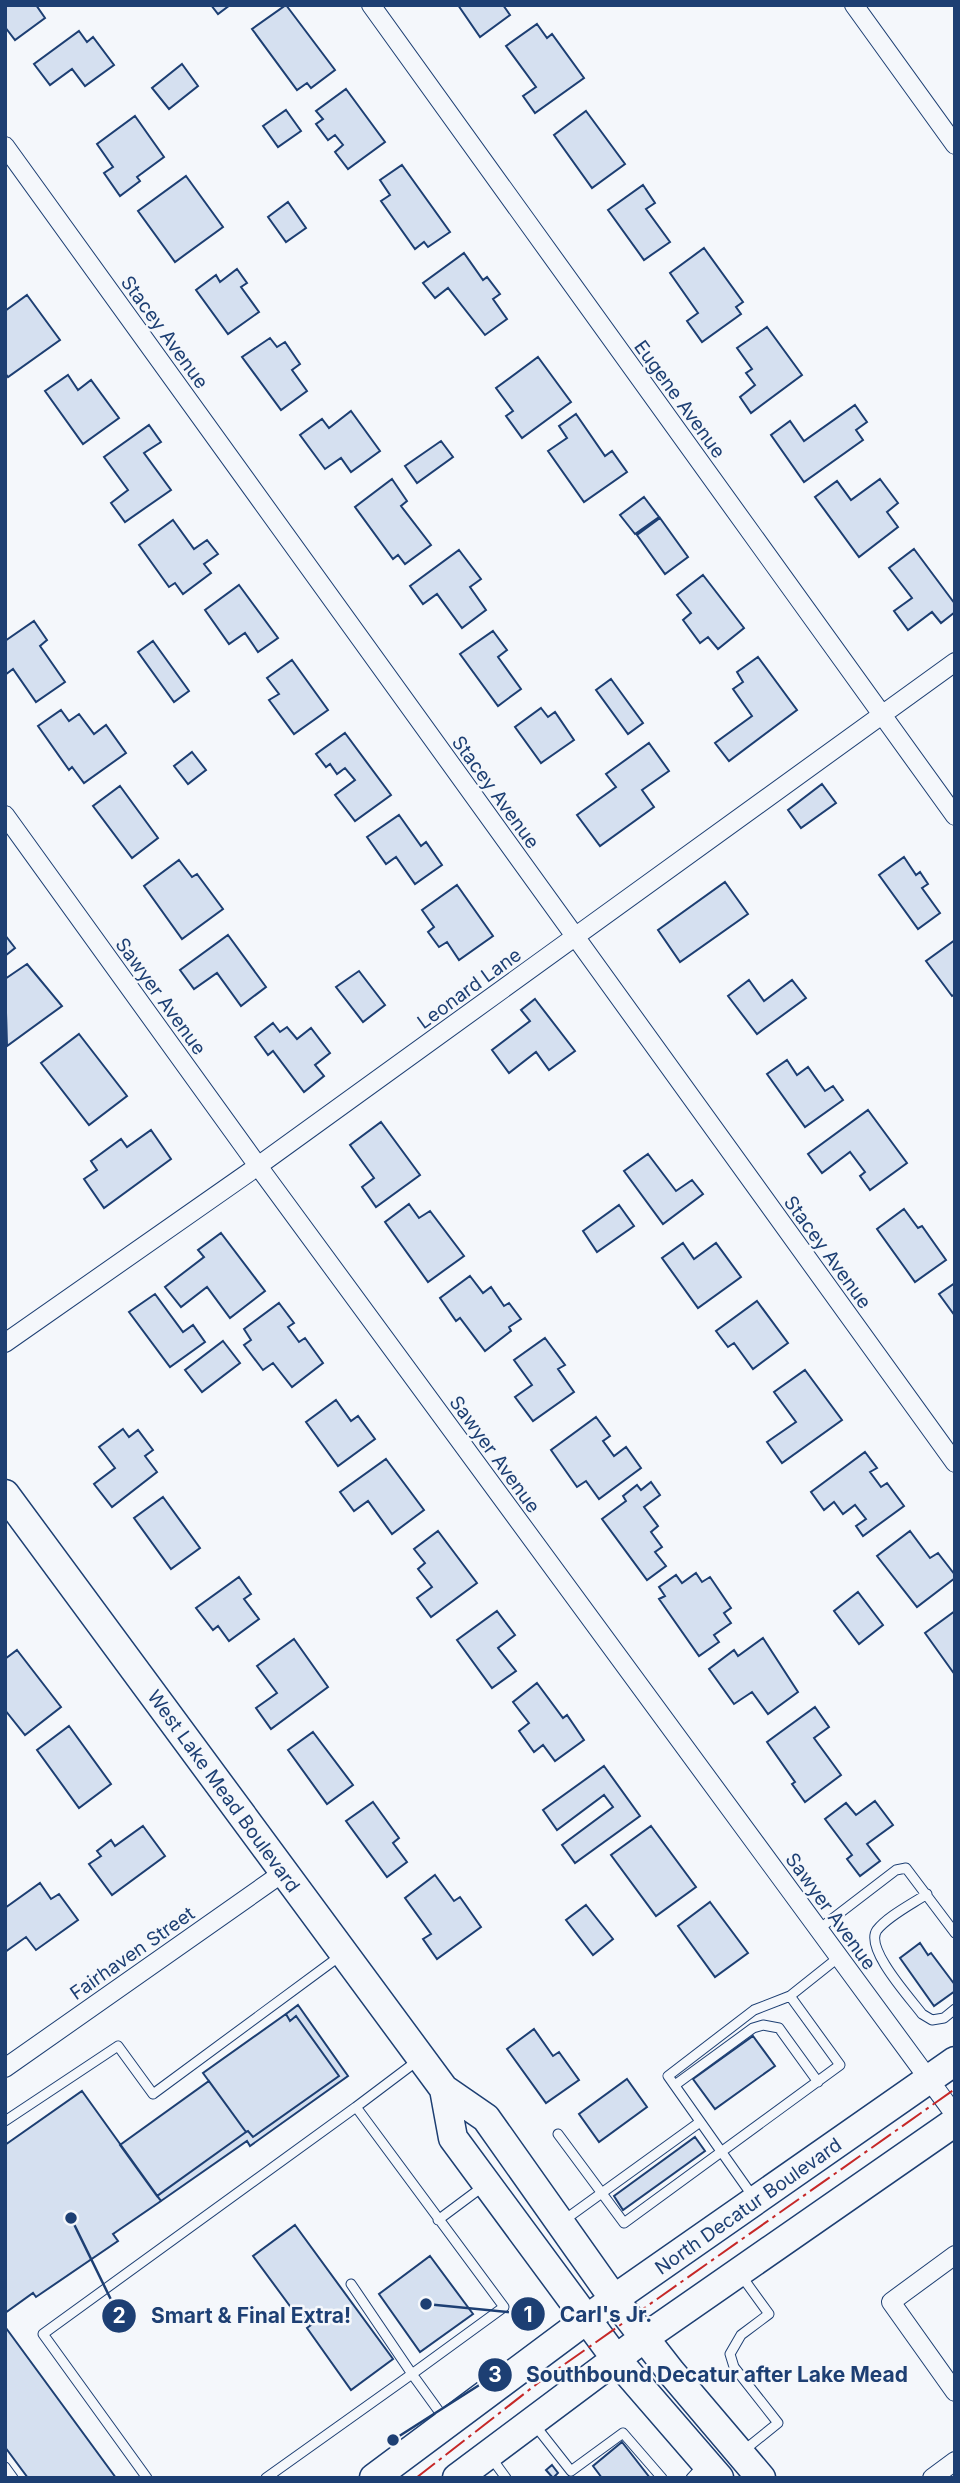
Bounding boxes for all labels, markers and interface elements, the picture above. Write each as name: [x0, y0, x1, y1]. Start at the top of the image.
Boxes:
street label: Stacey Avenue: [116, 272, 213, 393]
street label: Eugene Avenue: [629, 336, 730, 463]
street label: Stacey Avenue: [447, 732, 544, 853]
street label: Sawyer Avenue: [110, 933, 211, 1059]
street label: Leonard Lane: [413, 943, 526, 1034]
street label: Stacey Avenue: [779, 1192, 876, 1313]
street label: Sawyer Avenue: [444, 1391, 545, 1517]
street label: West Lake Mead Boulevard: [142, 1686, 305, 1897]
street label: Sawyer Avenue: [780, 1848, 881, 1974]
street label: Fairhaven Street: [66, 1902, 199, 2005]
street label: North Decatur Boulevard: [651, 2133, 846, 2280]
callout: Carl's Jr.: [510, 2293, 666, 2335]
callout: Smart & Final Extra!: [102, 2295, 365, 2337]
text: 1: [523, 2302, 533, 2327]
text: Carl's Jr.: [560, 2302, 652, 2327]
text: 2: [112, 2303, 126, 2328]
text: Smart & Final Extra!: [151, 2303, 351, 2328]
callout: Southbound Decatur after Lake Mead: [477, 2354, 922, 2396]
text: 3: [488, 2362, 502, 2387]
text: Southbound Decatur after Lake Mead: [526, 2362, 908, 2387]

